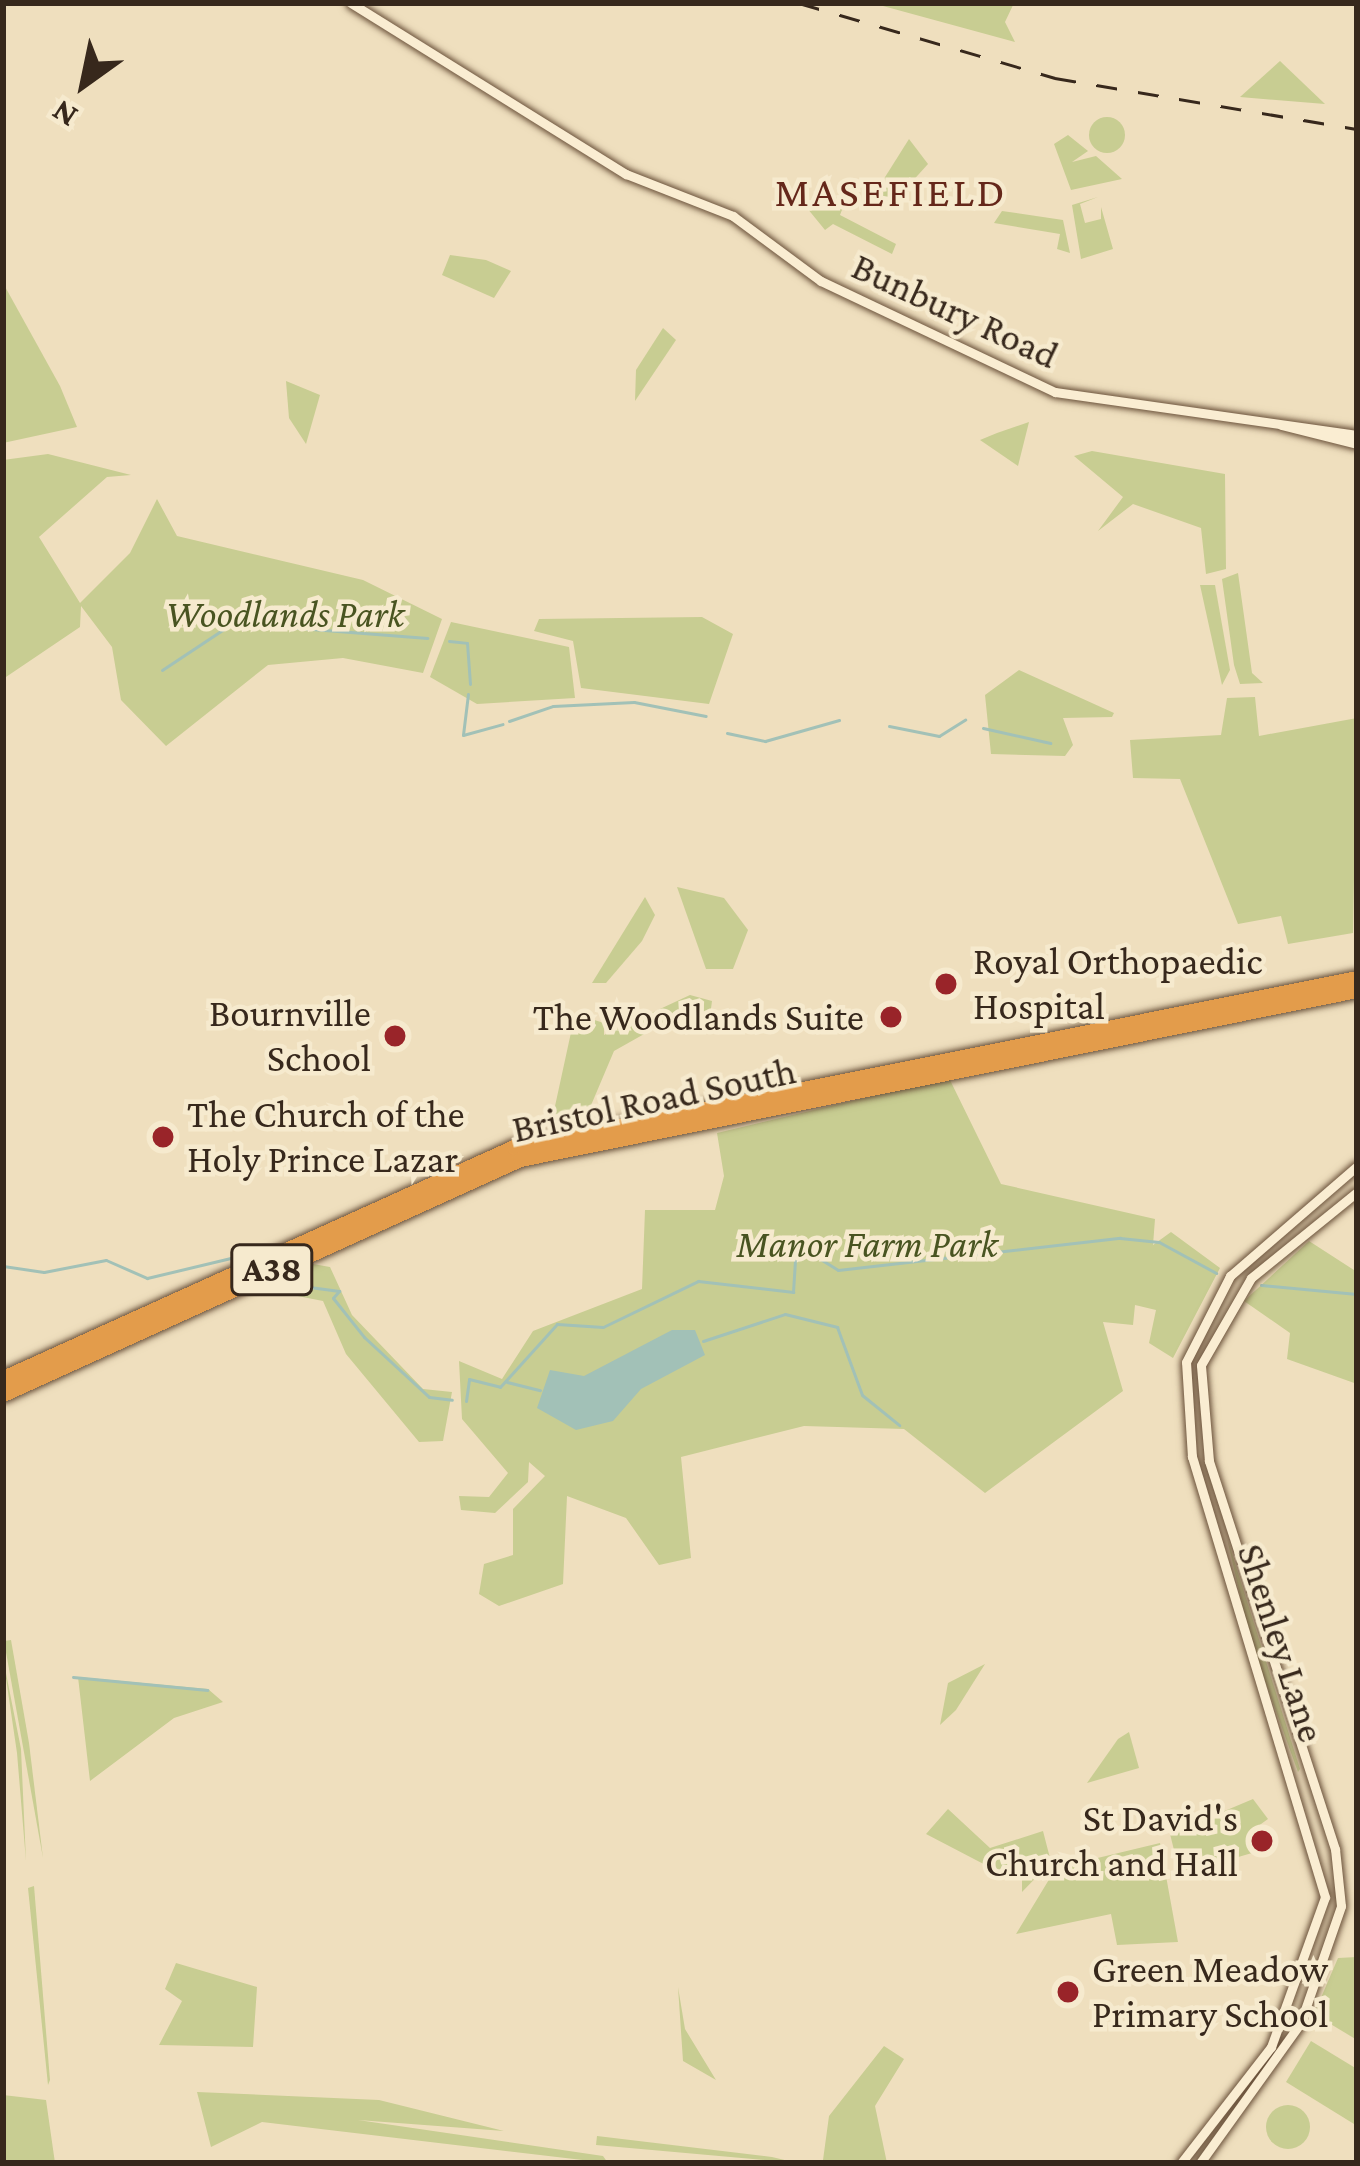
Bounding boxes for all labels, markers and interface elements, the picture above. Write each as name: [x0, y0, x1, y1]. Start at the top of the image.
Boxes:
north arrow: [24, 24, 144, 144]
text: N: [45, 93, 84, 136]
district label: MASEFIELD: [774, 167, 1008, 217]
street label: Bunbury Road: [845, 243, 1065, 379]
park label: Woodlands Park: [166, 591, 404, 637]
place label: Royal Orthopaedic Hospital: [973, 939, 1262, 1030]
marker: Royal Orthopaedic Hospital: [930, 968, 962, 1000]
place label: Bournville School: [209, 991, 371, 1082]
place label: The Woodlands Suite: [533, 994, 864, 1040]
marker: The Woodlands Suite: [875, 1001, 907, 1033]
marker: Bournville School: [382, 1023, 408, 1049]
street label: Bristol Road South: [508, 1047, 800, 1153]
place label: The Church of the Holy Prince Lazar: [187, 1092, 465, 1183]
marker: The Church of the Holy Prince Lazar: [150, 1124, 176, 1150]
park label: Manor Farm Park: [736, 1221, 998, 1267]
road number: A38: [230, 1240, 314, 1300]
street label: Shenley Lane: [1227, 1538, 1335, 1748]
place label: St David's Church and Hall: [985, 1796, 1238, 1887]
marker: St David's Church and Hall: [1249, 1828, 1275, 1854]
place label: Green Meadow Primary School: [1092, 1947, 1328, 2038]
marker: Green Meadow Primary School: [1055, 1979, 1081, 2005]

